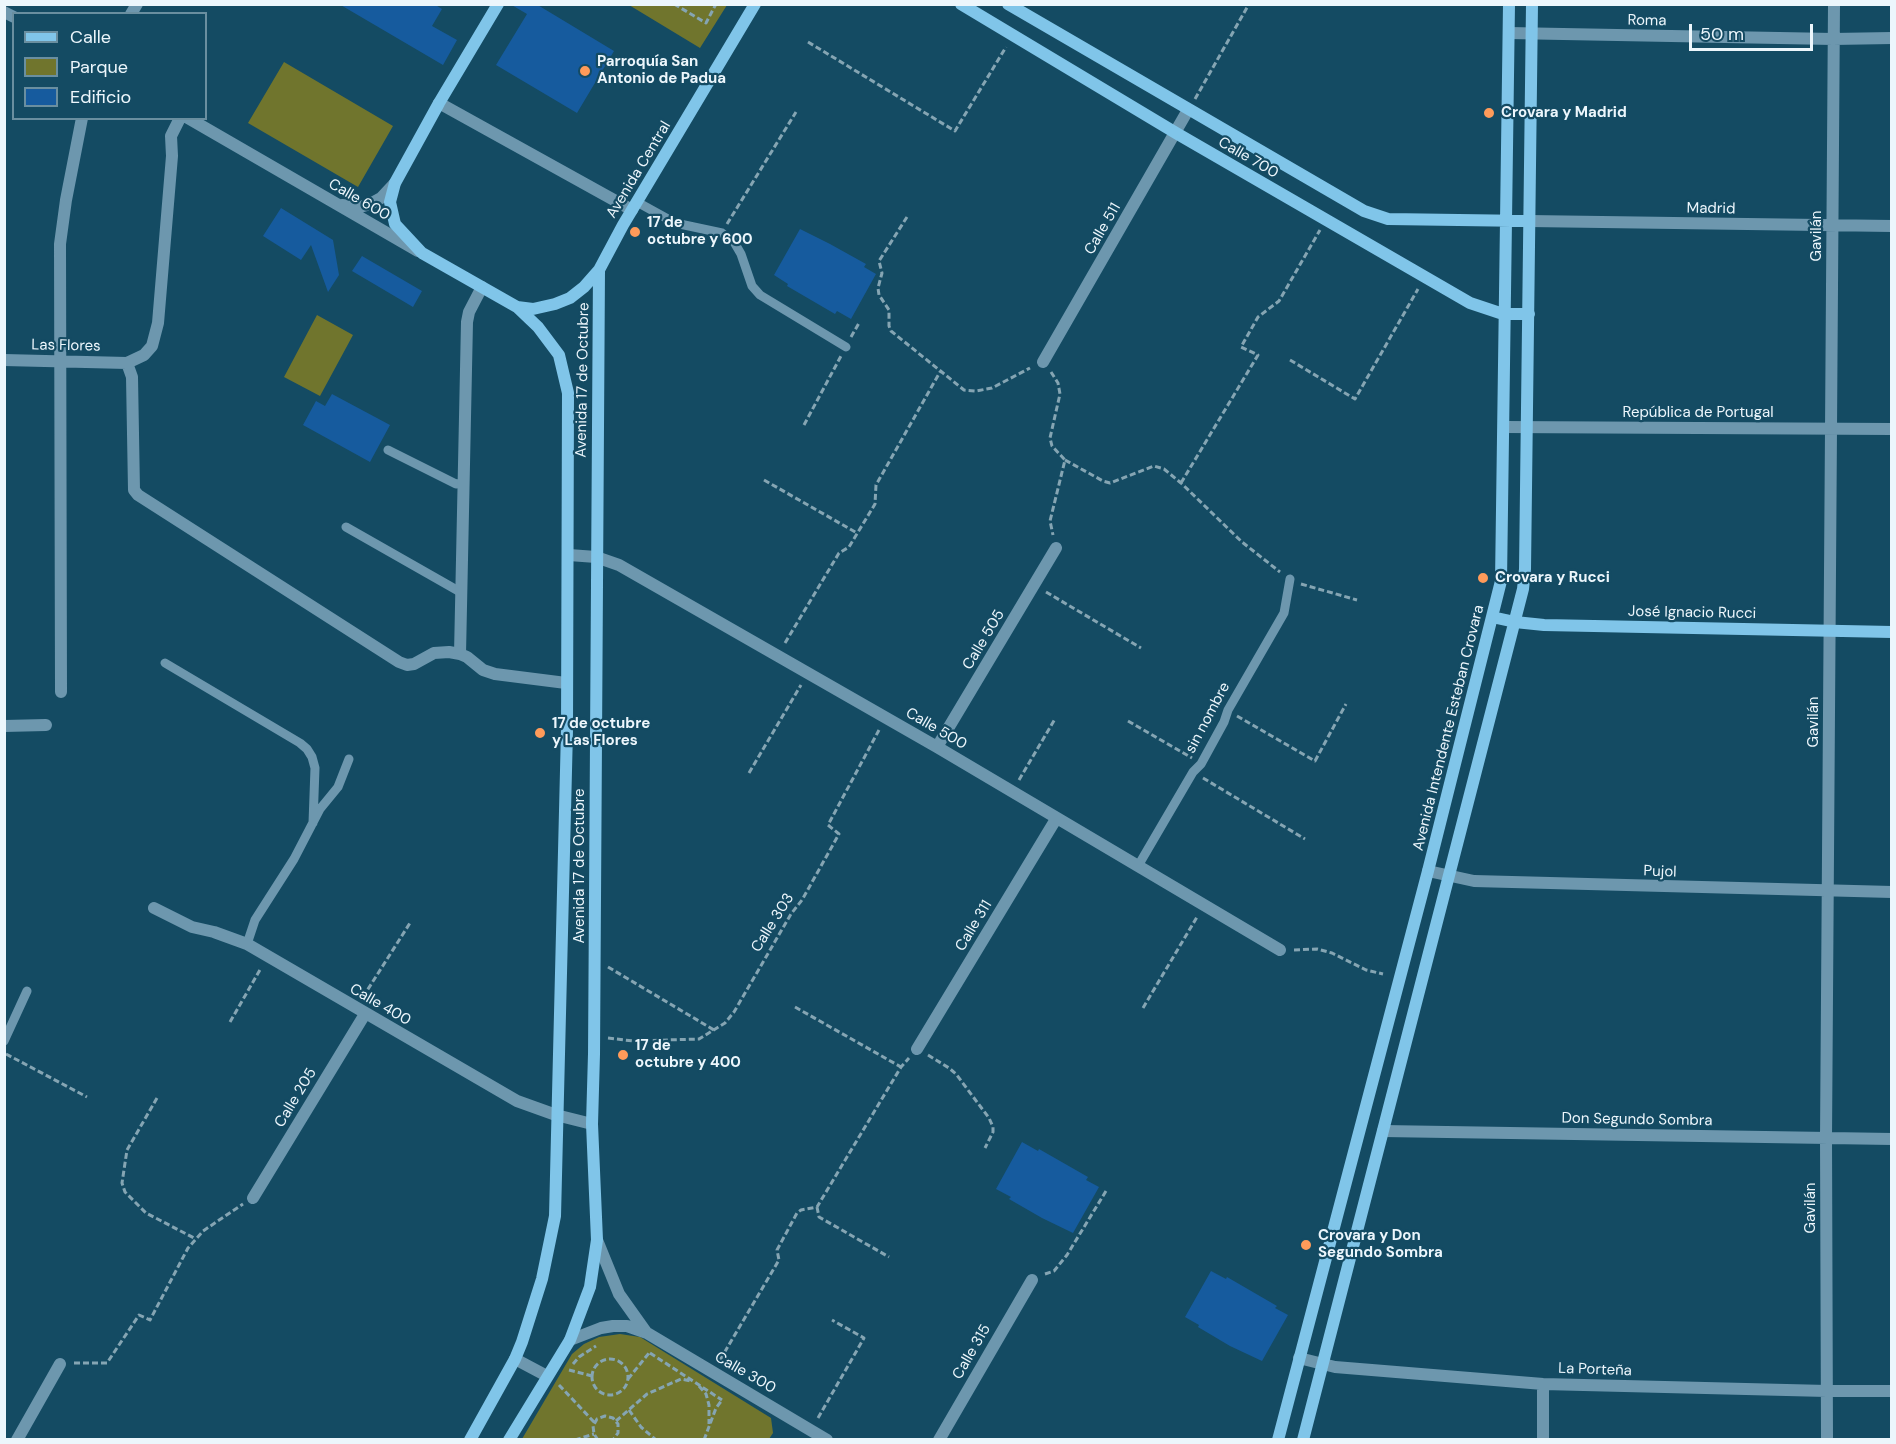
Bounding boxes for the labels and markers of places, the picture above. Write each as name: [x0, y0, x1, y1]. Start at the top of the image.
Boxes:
place label: Parroquía San Antonio de Padua: [597, 53, 726, 88]
marker: Parroquía San Antonio de Padua: [578, 64, 592, 78]
place label: Crovara y Madrid: [1501, 104, 1627, 122]
marker: Crovara y Madrid: [1482, 106, 1496, 120]
place label: 17 de octubre y 600: [647, 214, 753, 249]
marker: 17 de octubre y 600: [628, 225, 642, 239]
place label: Crovara y Rucci: [1495, 569, 1610, 587]
marker: Crovara y Rucci: [1476, 571, 1490, 585]
place label: 17 de octubre y Las Flores: [552, 715, 650, 750]
marker: 17 de octubre y Las Flores: [533, 726, 547, 740]
place label: 17 de octubre y 400: [635, 1037, 741, 1072]
marker: 17 de octubre y 400: [616, 1048, 630, 1062]
place label: Crovara y Don Segundo Sombra: [1318, 1227, 1443, 1262]
marker: Crovara y Don Segundo Sombra: [1299, 1238, 1313, 1252]

